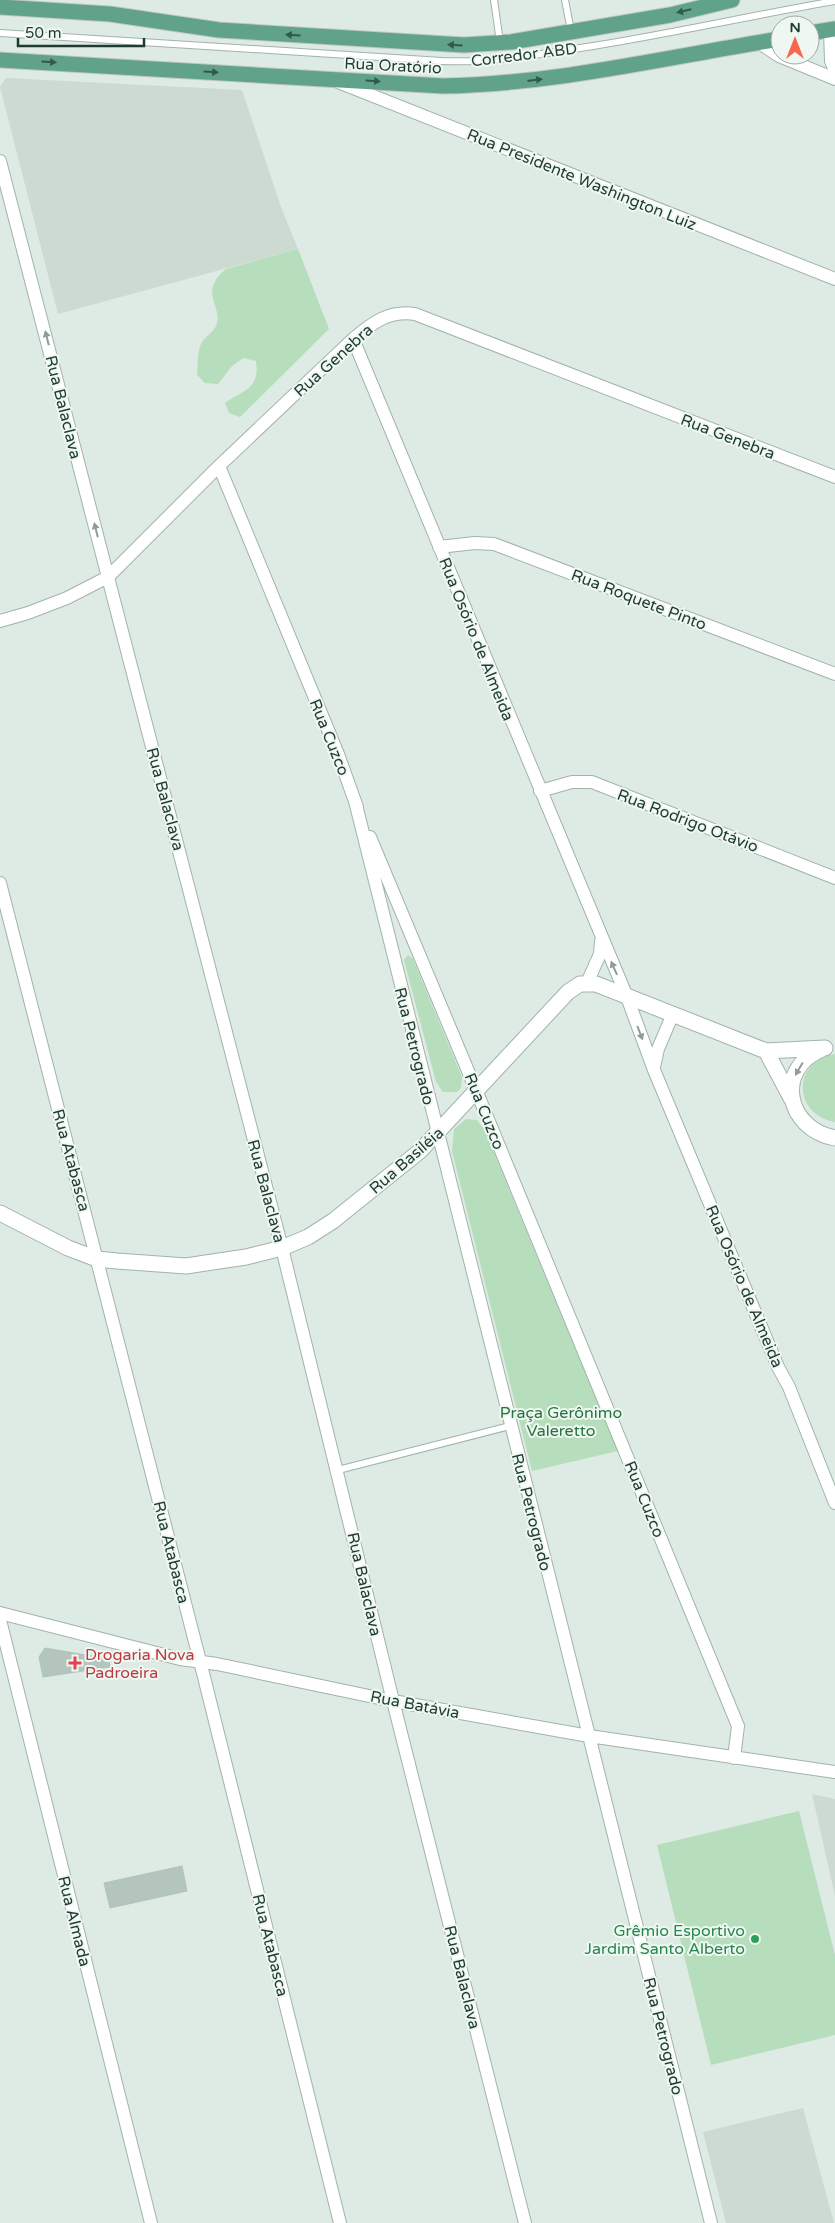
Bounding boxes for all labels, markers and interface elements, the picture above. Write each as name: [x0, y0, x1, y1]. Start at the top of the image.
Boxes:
one-way arrow: [677, 7, 692, 15]
scale bar: [18, 15, 144, 47]
north arrow: [770, 15, 820, 65]
text: N: [789, 19, 801, 36]
text: 50 m: [25, 24, 62, 42]
one-way arrow: [284, 30, 300, 38]
street label: Corredor ABD: [470, 39, 578, 71]
one-way arrow: [447, 40, 463, 48]
street label: Rua Oratório: [344, 53, 442, 79]
one-way arrow: [41, 59, 57, 67]
one-way arrow: [203, 68, 219, 76]
one-way arrow: [528, 76, 544, 84]
one-way arrow: [365, 78, 381, 86]
street label: Rua Presidente Washington Luiz: [464, 125, 699, 235]
street label: Rua Genebra: [290, 320, 377, 401]
one-way arrow: [42, 331, 50, 346]
street label: Rua Balaclava: [40, 353, 86, 461]
street label: Rua Genebra: [678, 410, 778, 464]
one-way arrow: [92, 522, 100, 537]
street label: Rua Osório de Almeida: [434, 555, 518, 724]
street label: Rua Roquete Pinto: [568, 565, 709, 635]
street label: Rua Cuzco: [305, 696, 354, 779]
street label: Rua Balaclava: [142, 745, 188, 853]
street label: Rua Rodrigo Otávio: [614, 785, 761, 857]
one-way arrow: [609, 961, 617, 975]
street label: Rua Petrogrado: [390, 985, 438, 1107]
one-way arrow: [637, 1026, 645, 1040]
one-way arrow: [794, 1063, 803, 1076]
street label: Rua Cuzco: [460, 1070, 509, 1153]
street label: Rua Atabasca: [48, 1107, 94, 1214]
street label: Rua Basiléia: [365, 1123, 448, 1199]
street label: Rua Balaclava: [243, 1137, 289, 1245]
street label: Rua Osório de Almeida: [701, 1202, 787, 1371]
park label: Praça Gerônimo Valeretto: [500, 1403, 622, 1441]
street label: Rua Petrogrado: [507, 1451, 555, 1573]
street label: Rua Cuzco: [620, 1458, 669, 1541]
street label: Rua Atabasca: [149, 1499, 193, 1606]
street label: Rua Balaclava: [342, 1530, 386, 1638]
place label: Drogaria Nova Padroeira: [85, 1645, 194, 1683]
marker: Drogaria Nova Padroeira: [69, 1657, 81, 1669]
street label: Rua Batávia: [368, 1687, 461, 1723]
street label: Rua Almada: [53, 1874, 95, 1969]
street label: Rua Atabasca: [248, 1892, 292, 1999]
place label: Grêmio Esportivo Jardim Santo Alberto: [585, 1921, 745, 1959]
street label: Rua Balaclava: [439, 1923, 485, 2031]
marker: Grêmio Esportivo Jardim Santo Alberto: [749, 1933, 761, 1945]
street label: Rua Petrogrado: [639, 1975, 687, 2097]

